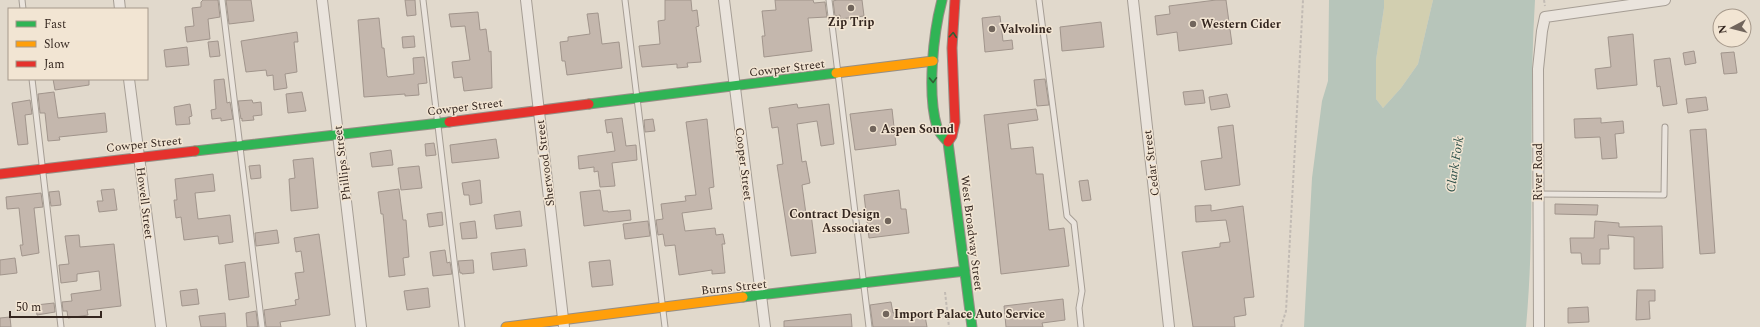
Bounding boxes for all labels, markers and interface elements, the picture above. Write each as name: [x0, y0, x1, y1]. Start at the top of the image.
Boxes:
marker: Zip Trip: [846, 3, 856, 13]
legend: [8, 8, 148, 80]
north arrow: [1712, 8, 1752, 48]
place label: Zip Trip: [828, 13, 874, 32]
text: Fast: [44, 15, 66, 34]
place label: Western Cider: [1201, 15, 1282, 34]
marker: Western Cider: [1188, 19, 1198, 29]
place label: Valvoline: [1000, 20, 1052, 39]
marker: Valvoline: [987, 24, 997, 34]
text: N: [1714, 24, 1732, 35]
one-way arrow: [948, 32, 957, 38]
text: Slow: [44, 35, 70, 54]
street label: Cowper Street: [748, 54, 826, 83]
text: Jam: [44, 55, 65, 74]
one-way arrow: [929, 77, 938, 83]
street label: Cowper Street: [426, 93, 504, 122]
street label: Sherwood Street: [531, 118, 560, 207]
place label: Aspen Sound: [881, 120, 954, 139]
street label: Phillips Street: [328, 124, 357, 202]
marker: Aspen Sound: [868, 124, 878, 134]
street label: Cooper Street: [730, 126, 757, 202]
street label: Cedar Street: [1138, 129, 1165, 197]
street label: Cowper Street: [105, 131, 183, 158]
water label: Clark Fork: [1441, 135, 1469, 194]
street label: River Road: [1529, 143, 1548, 201]
street label: Howell Street: [131, 166, 158, 240]
street label: West Broadway Street: [955, 174, 988, 292]
place label: Contract Design Associates: [789, 205, 881, 238]
marker: Contract Design Associates: [883, 216, 893, 226]
street label: Burns Street: [700, 275, 768, 300]
scale bar: [10, 293, 101, 319]
text: 50 m: [16, 298, 41, 317]
place label: Import Palace Auto Service: [894, 305, 1045, 324]
marker: Import Palace Auto Service: [881, 309, 891, 319]

